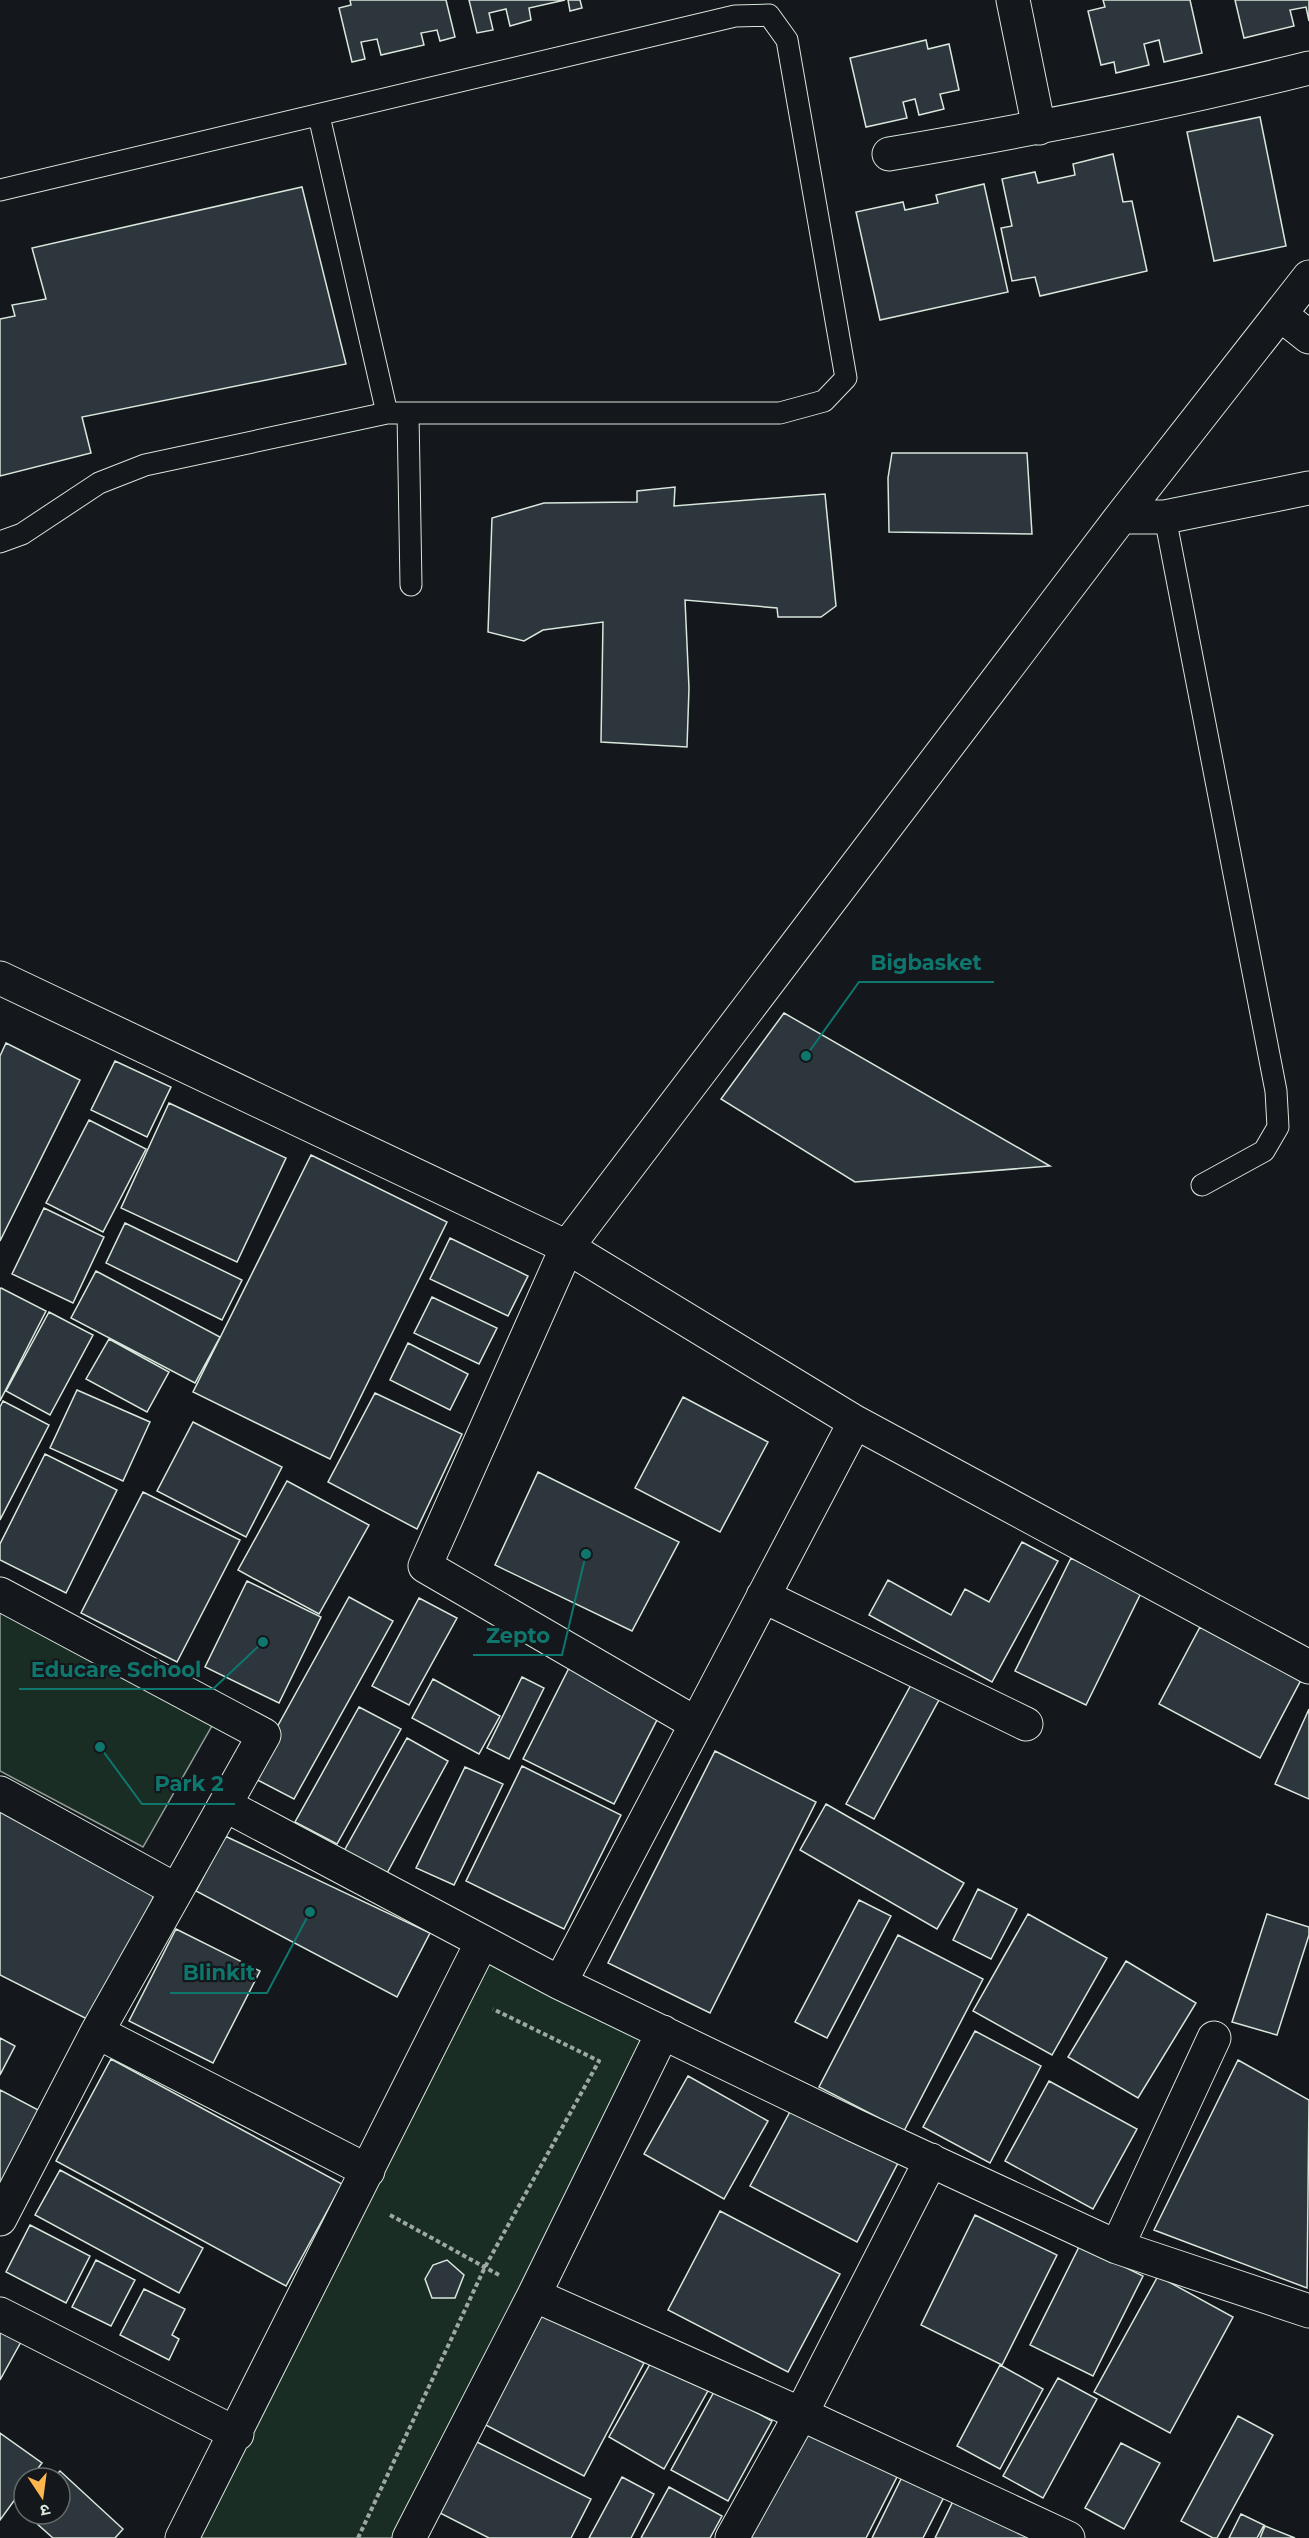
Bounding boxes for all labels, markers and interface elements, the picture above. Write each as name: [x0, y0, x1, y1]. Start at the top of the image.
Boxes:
callout: Bigbasket: [859, 943, 994, 982]
text: Bigbasket: [870, 950, 982, 975]
callout: Zepto: [473, 1616, 562, 1655]
text: Zepto: [486, 1623, 550, 1648]
callout: Educare School: [19, 1650, 213, 1689]
text: Educare School: [31, 1657, 201, 1682]
callout: Park 2: [142, 1765, 235, 1804]
text: Park 2: [154, 1771, 224, 1796]
callout: Blinkit: [170, 1954, 267, 1993]
text: Blinkit: [183, 1960, 255, 1985]
north arrow: [12, 2466, 72, 2526]
text: उ: [38, 2500, 52, 2521]

